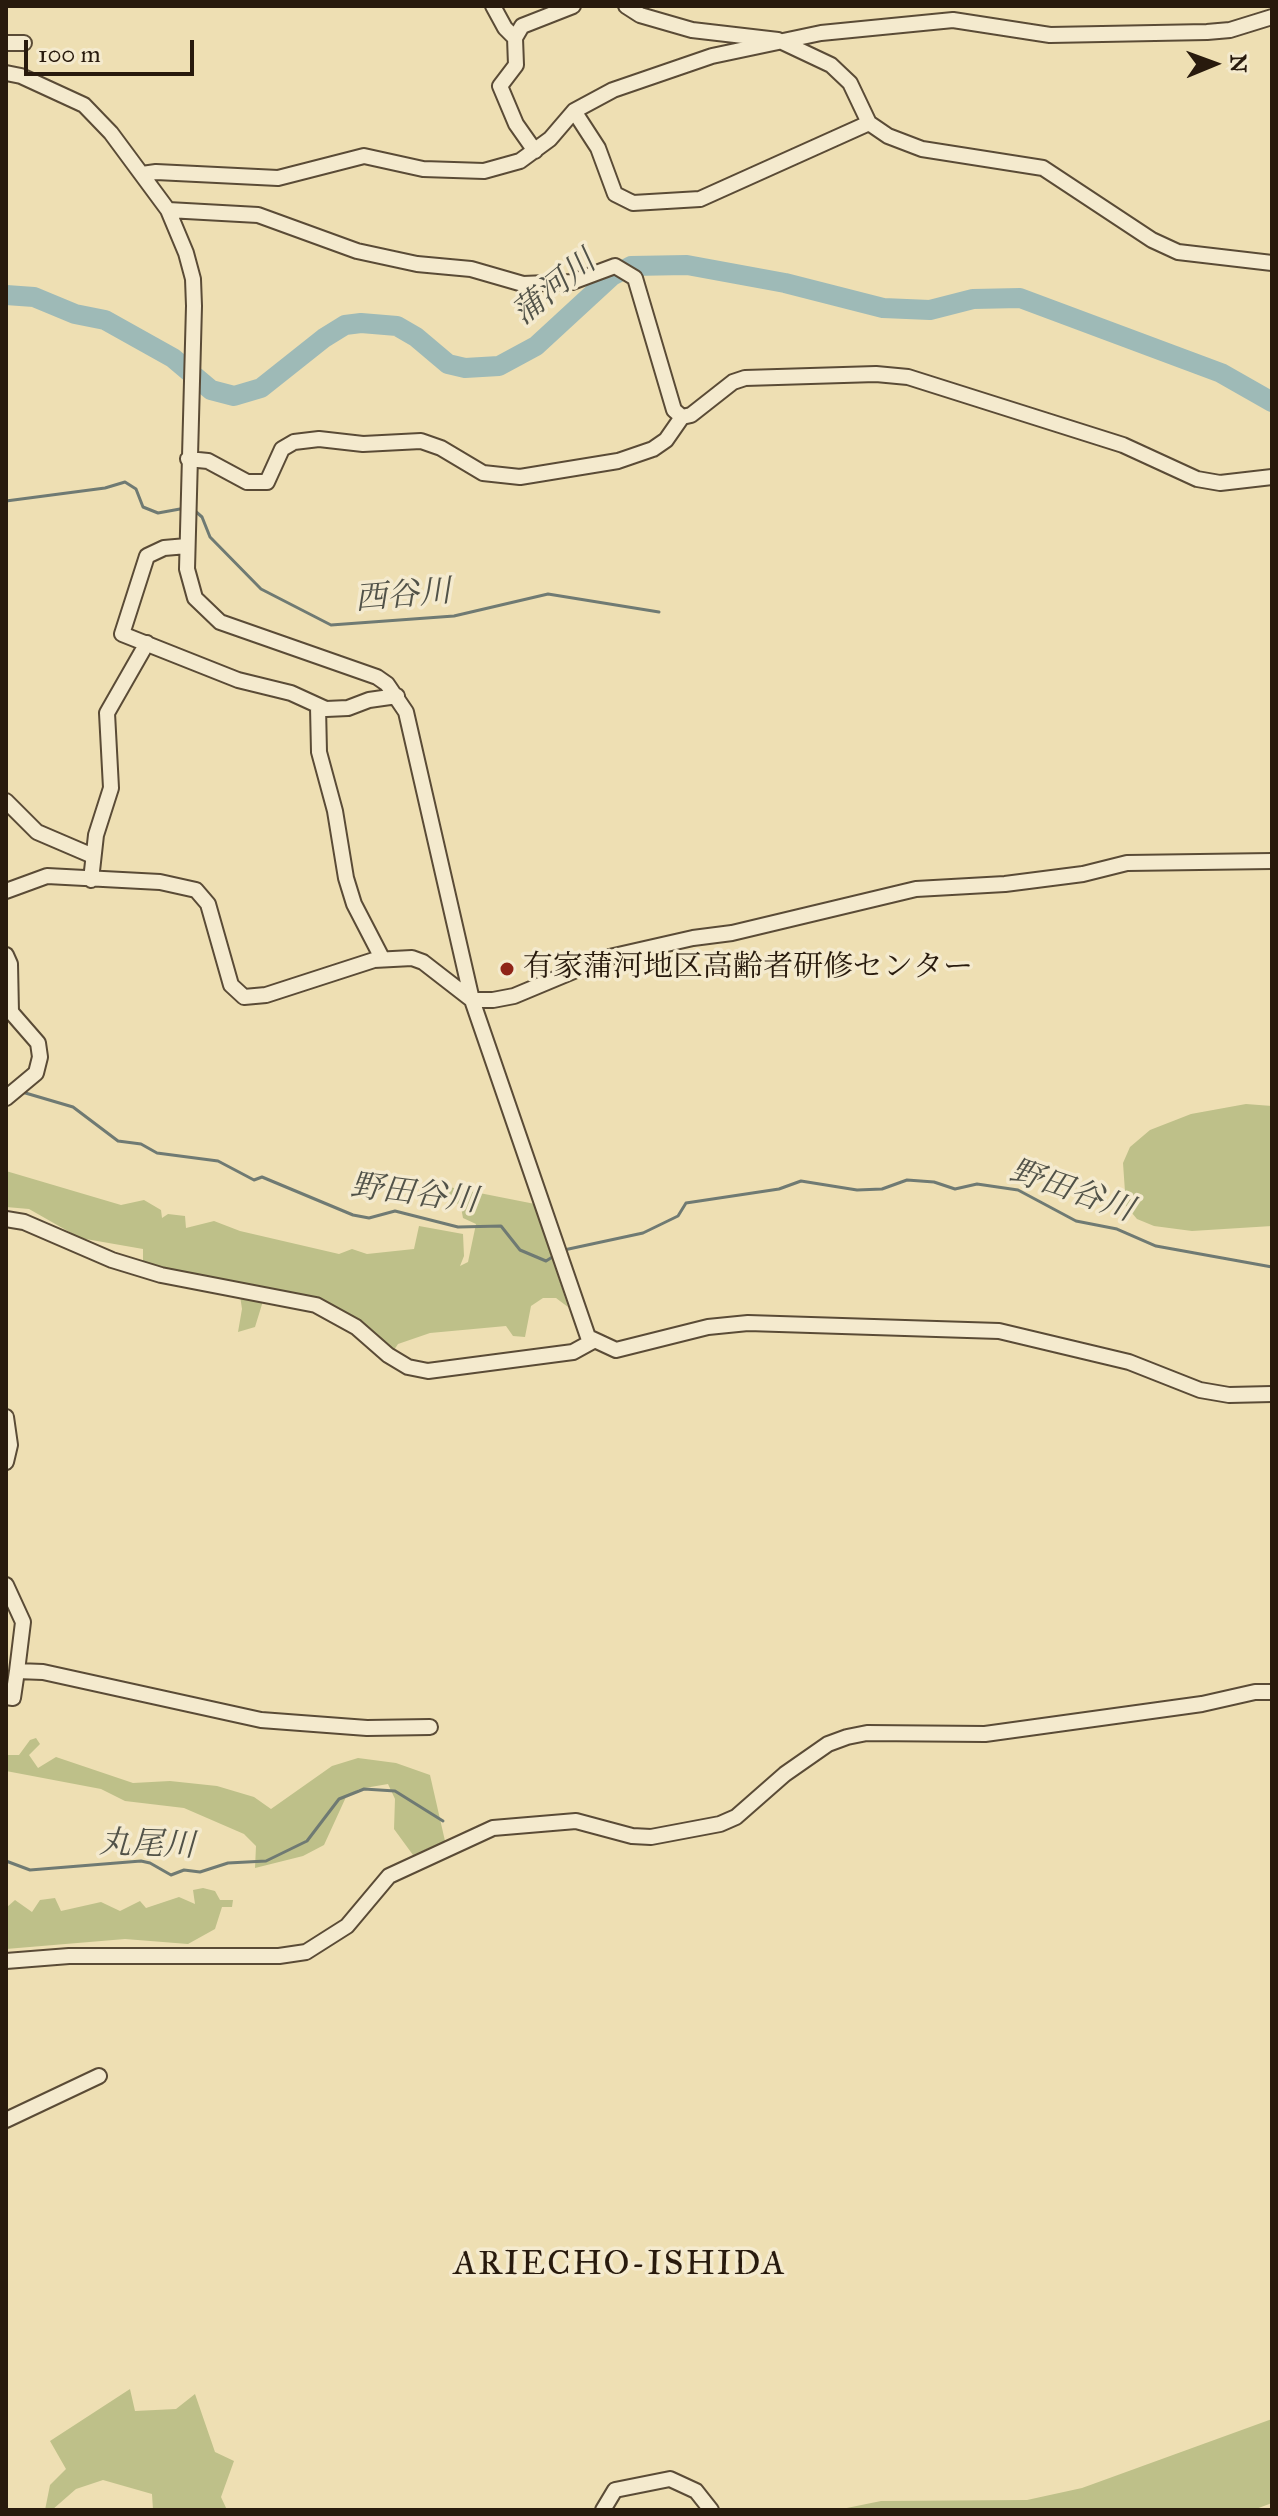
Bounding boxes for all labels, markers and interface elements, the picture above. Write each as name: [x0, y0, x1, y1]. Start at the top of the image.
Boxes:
scale bar: [28, 24, 198, 74]
north arrow: [1174, 24, 1254, 104]
text: 100 m: [38, 39, 101, 69]
text: N: [1225, 54, 1252, 73]
water label: 蒲河川: [506, 244, 604, 334]
water label: 西谷川: [354, 574, 452, 620]
place label: 有家蒲河地区高齢者研修センター: [523, 951, 973, 987]
marker: 有家蒲河地区高齢者研修センター: [498, 960, 516, 978]
water label: 野田谷川: [1004, 1153, 1138, 1231]
water label: 野田谷川: [348, 1168, 480, 1222]
water label: 丸尾川: [98, 1825, 196, 1867]
district label: ARIECHO-ISHIDA: [453, 2246, 787, 2286]

